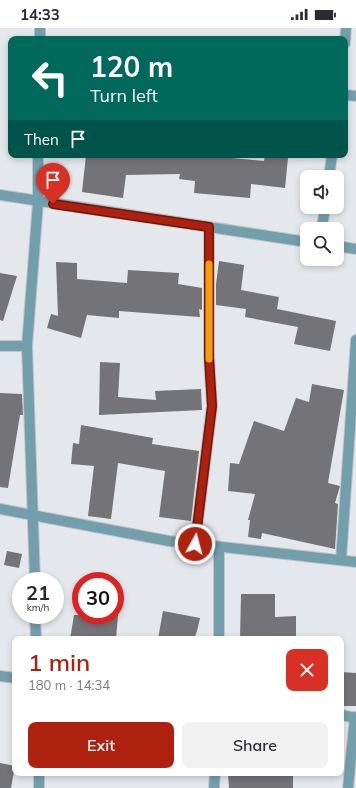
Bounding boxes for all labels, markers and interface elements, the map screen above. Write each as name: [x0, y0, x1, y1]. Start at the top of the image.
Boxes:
text: 14:33: [20, 5, 60, 24]
text: 120 m: [90, 49, 173, 84]
icon: left: [24, 52, 76, 104]
text: Turn left: [90, 84, 158, 107]
icon: arrive: [67, 128, 89, 150]
text: Then: [24, 130, 59, 149]
pin: [36, 163, 70, 204]
icon: arrive: [42, 169, 64, 191]
map controls: [300, 170, 344, 266]
button: sound: [300, 170, 344, 214]
button: search: [300, 222, 344, 266]
position arrow: [174, 523, 216, 565]
speed limit sign: 30: [72, 572, 124, 624]
text: 21: [26, 580, 50, 605]
text: km/h: [27, 601, 49, 614]
text: 1 min: [28, 647, 90, 677]
button: close: [286, 649, 328, 691]
text: 180 m · 14:34: [28, 677, 110, 693]
button: Exit: [28, 722, 174, 768]
button: Share: [182, 722, 328, 768]

